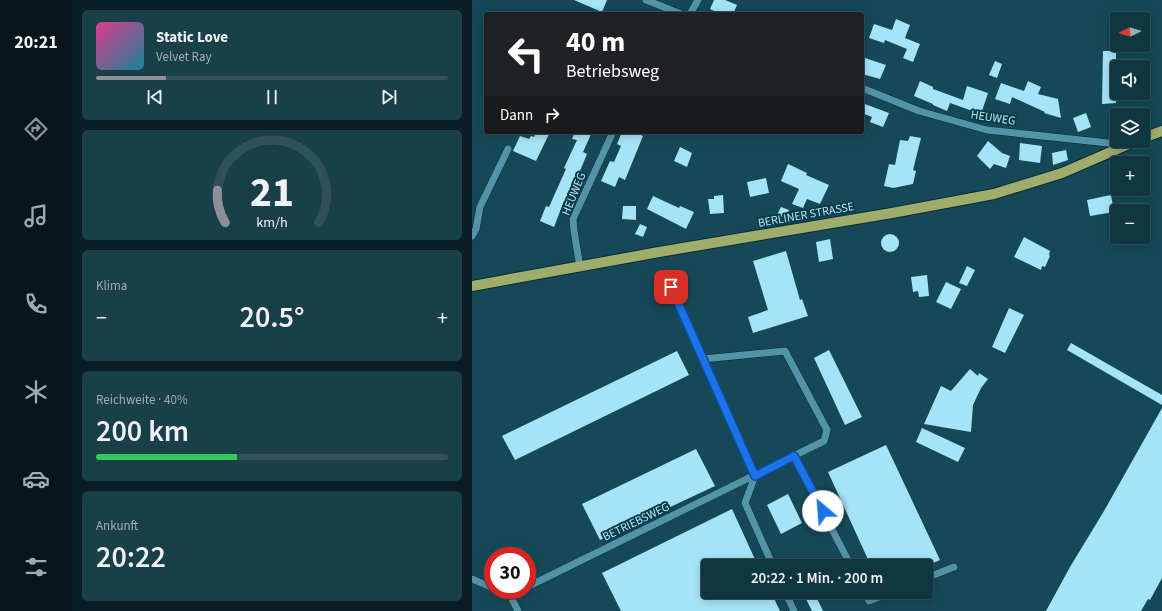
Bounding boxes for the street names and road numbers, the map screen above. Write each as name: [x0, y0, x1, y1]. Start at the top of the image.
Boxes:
street label: HEUWEG: [969, 106, 1017, 130]
street label: HEUWEG: [558, 170, 590, 218]
street label: BERLINER STRASSE: [757, 198, 855, 232]
street label: BETRIEBSWEG: [600, 498, 672, 546]

